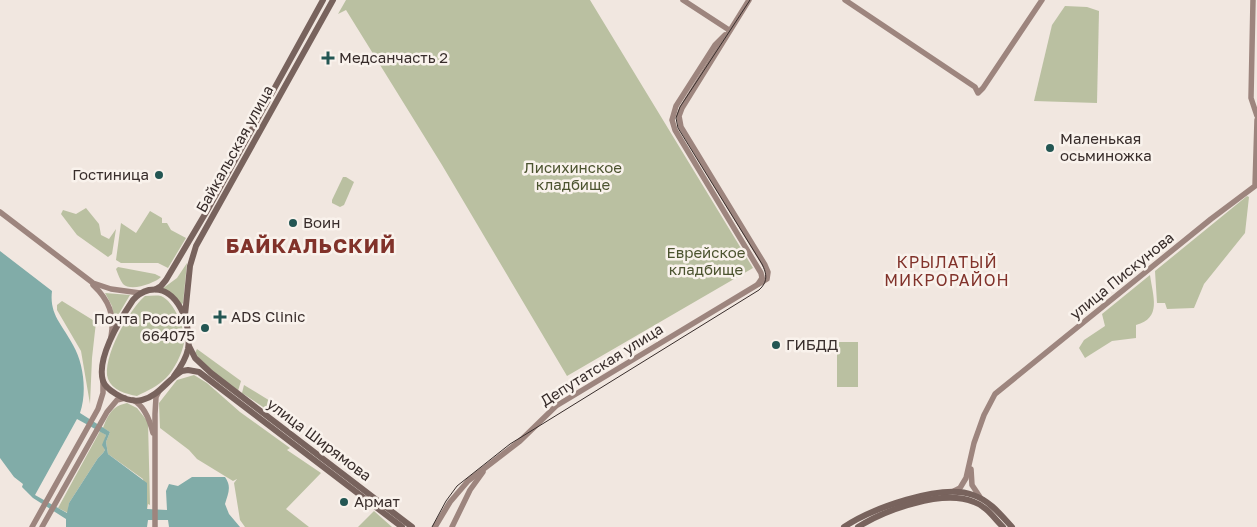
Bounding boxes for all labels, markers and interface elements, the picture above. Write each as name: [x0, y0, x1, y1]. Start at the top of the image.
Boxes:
place label: Медсанчасть 2: [339, 48, 448, 66]
marker: Медсанчасть 2: [321, 51, 335, 65]
street label: Байкальская улица: [192, 82, 277, 215]
place label: Маленькая осьминожка: [1060, 129, 1152, 164]
marker: Маленькая осьминожка: [1044, 142, 1056, 154]
park label: Лисихинское кладбище: [524, 158, 622, 193]
place label: Гостиница: [72, 165, 149, 183]
marker: Гостиница: [153, 169, 165, 181]
place label: Воин: [303, 213, 340, 231]
marker: Воин: [287, 217, 299, 229]
street label: улица Пискунова: [1066, 228, 1177, 323]
district label: БАЙКАЛЬСКИЙ: [226, 233, 396, 257]
park label: Еврейское кладбище: [667, 243, 746, 278]
district label: КРЫЛАТЫЙ МИКРОРАЙОН: [884, 252, 1010, 290]
place label: ADS Clinic: [231, 307, 305, 325]
place label: Почта России 664075: [94, 309, 195, 344]
marker: ADS Clinic: [213, 310, 227, 324]
street label: Депутатская улица: [537, 319, 666, 409]
marker: Почта России 664075: [199, 322, 211, 334]
place label: ГИБДД: [786, 335, 838, 353]
marker: ГИБДД: [770, 339, 782, 351]
street label: улица Ширямова: [264, 394, 375, 484]
place label: Армат: [354, 492, 400, 510]
marker: Армат: [338, 496, 350, 508]

